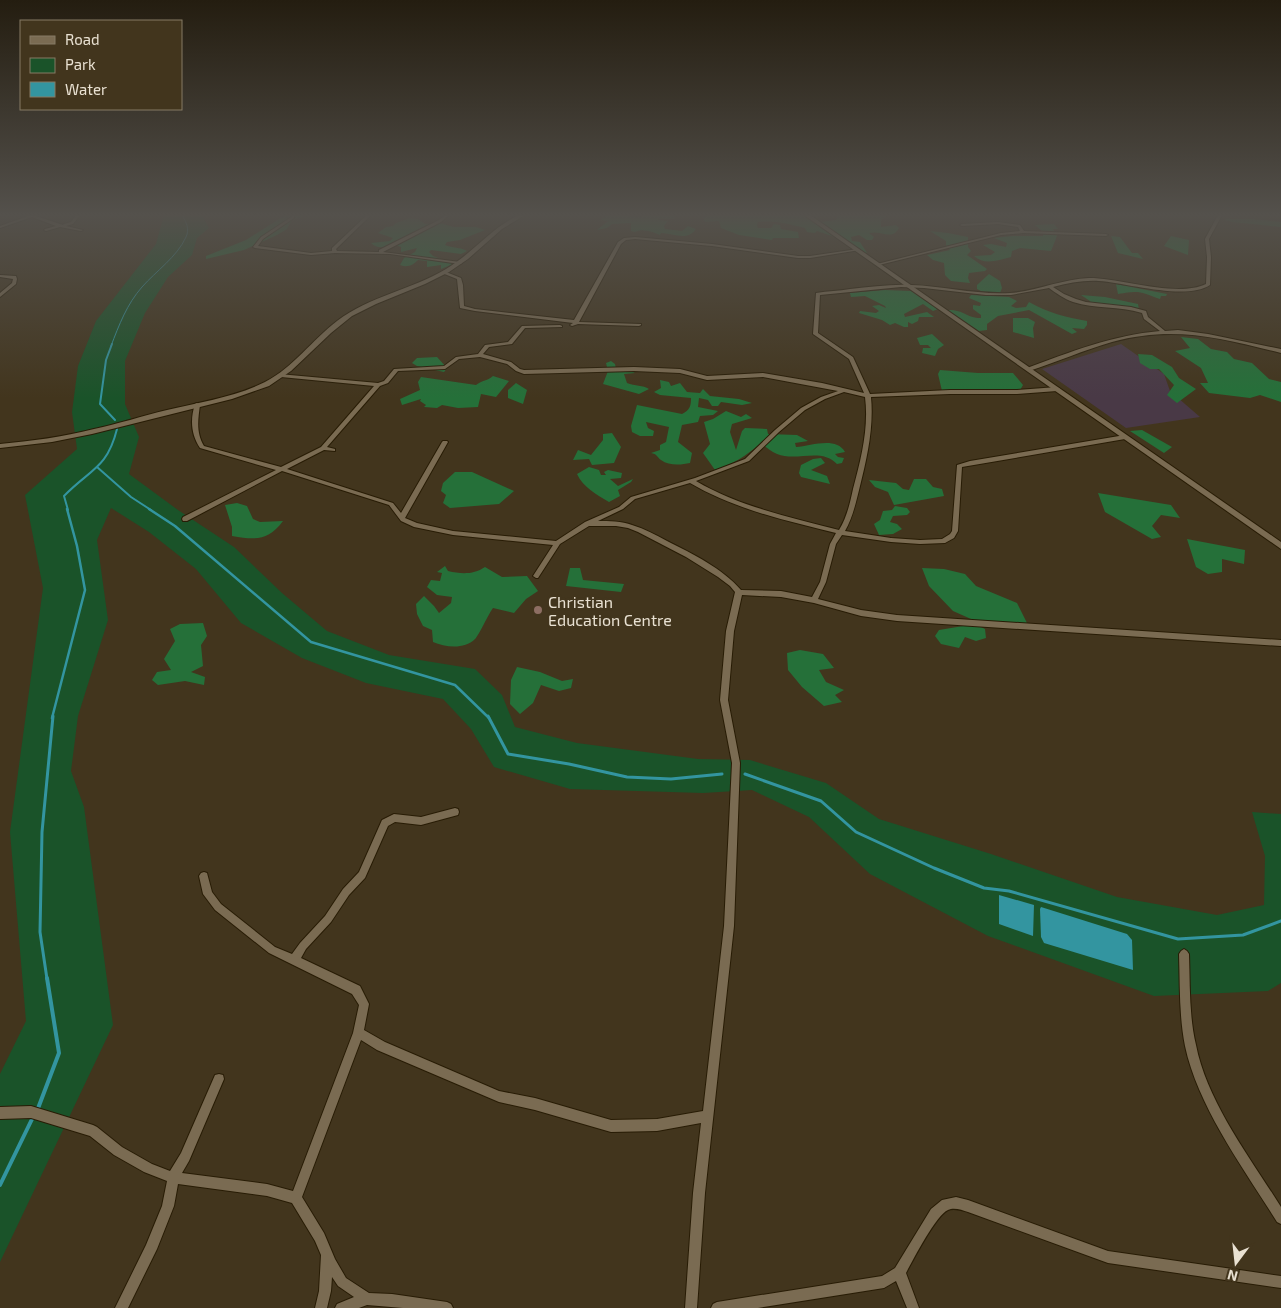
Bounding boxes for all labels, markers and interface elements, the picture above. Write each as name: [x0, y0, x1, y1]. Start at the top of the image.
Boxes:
legend: [20, 20, 182, 110]
text: Road: [65, 30, 100, 48]
text: Park: [65, 55, 96, 73]
text: Water: [65, 80, 107, 98]
place label: Christian Education Centre: [548, 592, 672, 629]
marker: Christian Education Centre: [532, 604, 544, 616]
north arrow: [1211, 1238, 1261, 1288]
text: N: [1225, 1267, 1240, 1286]

